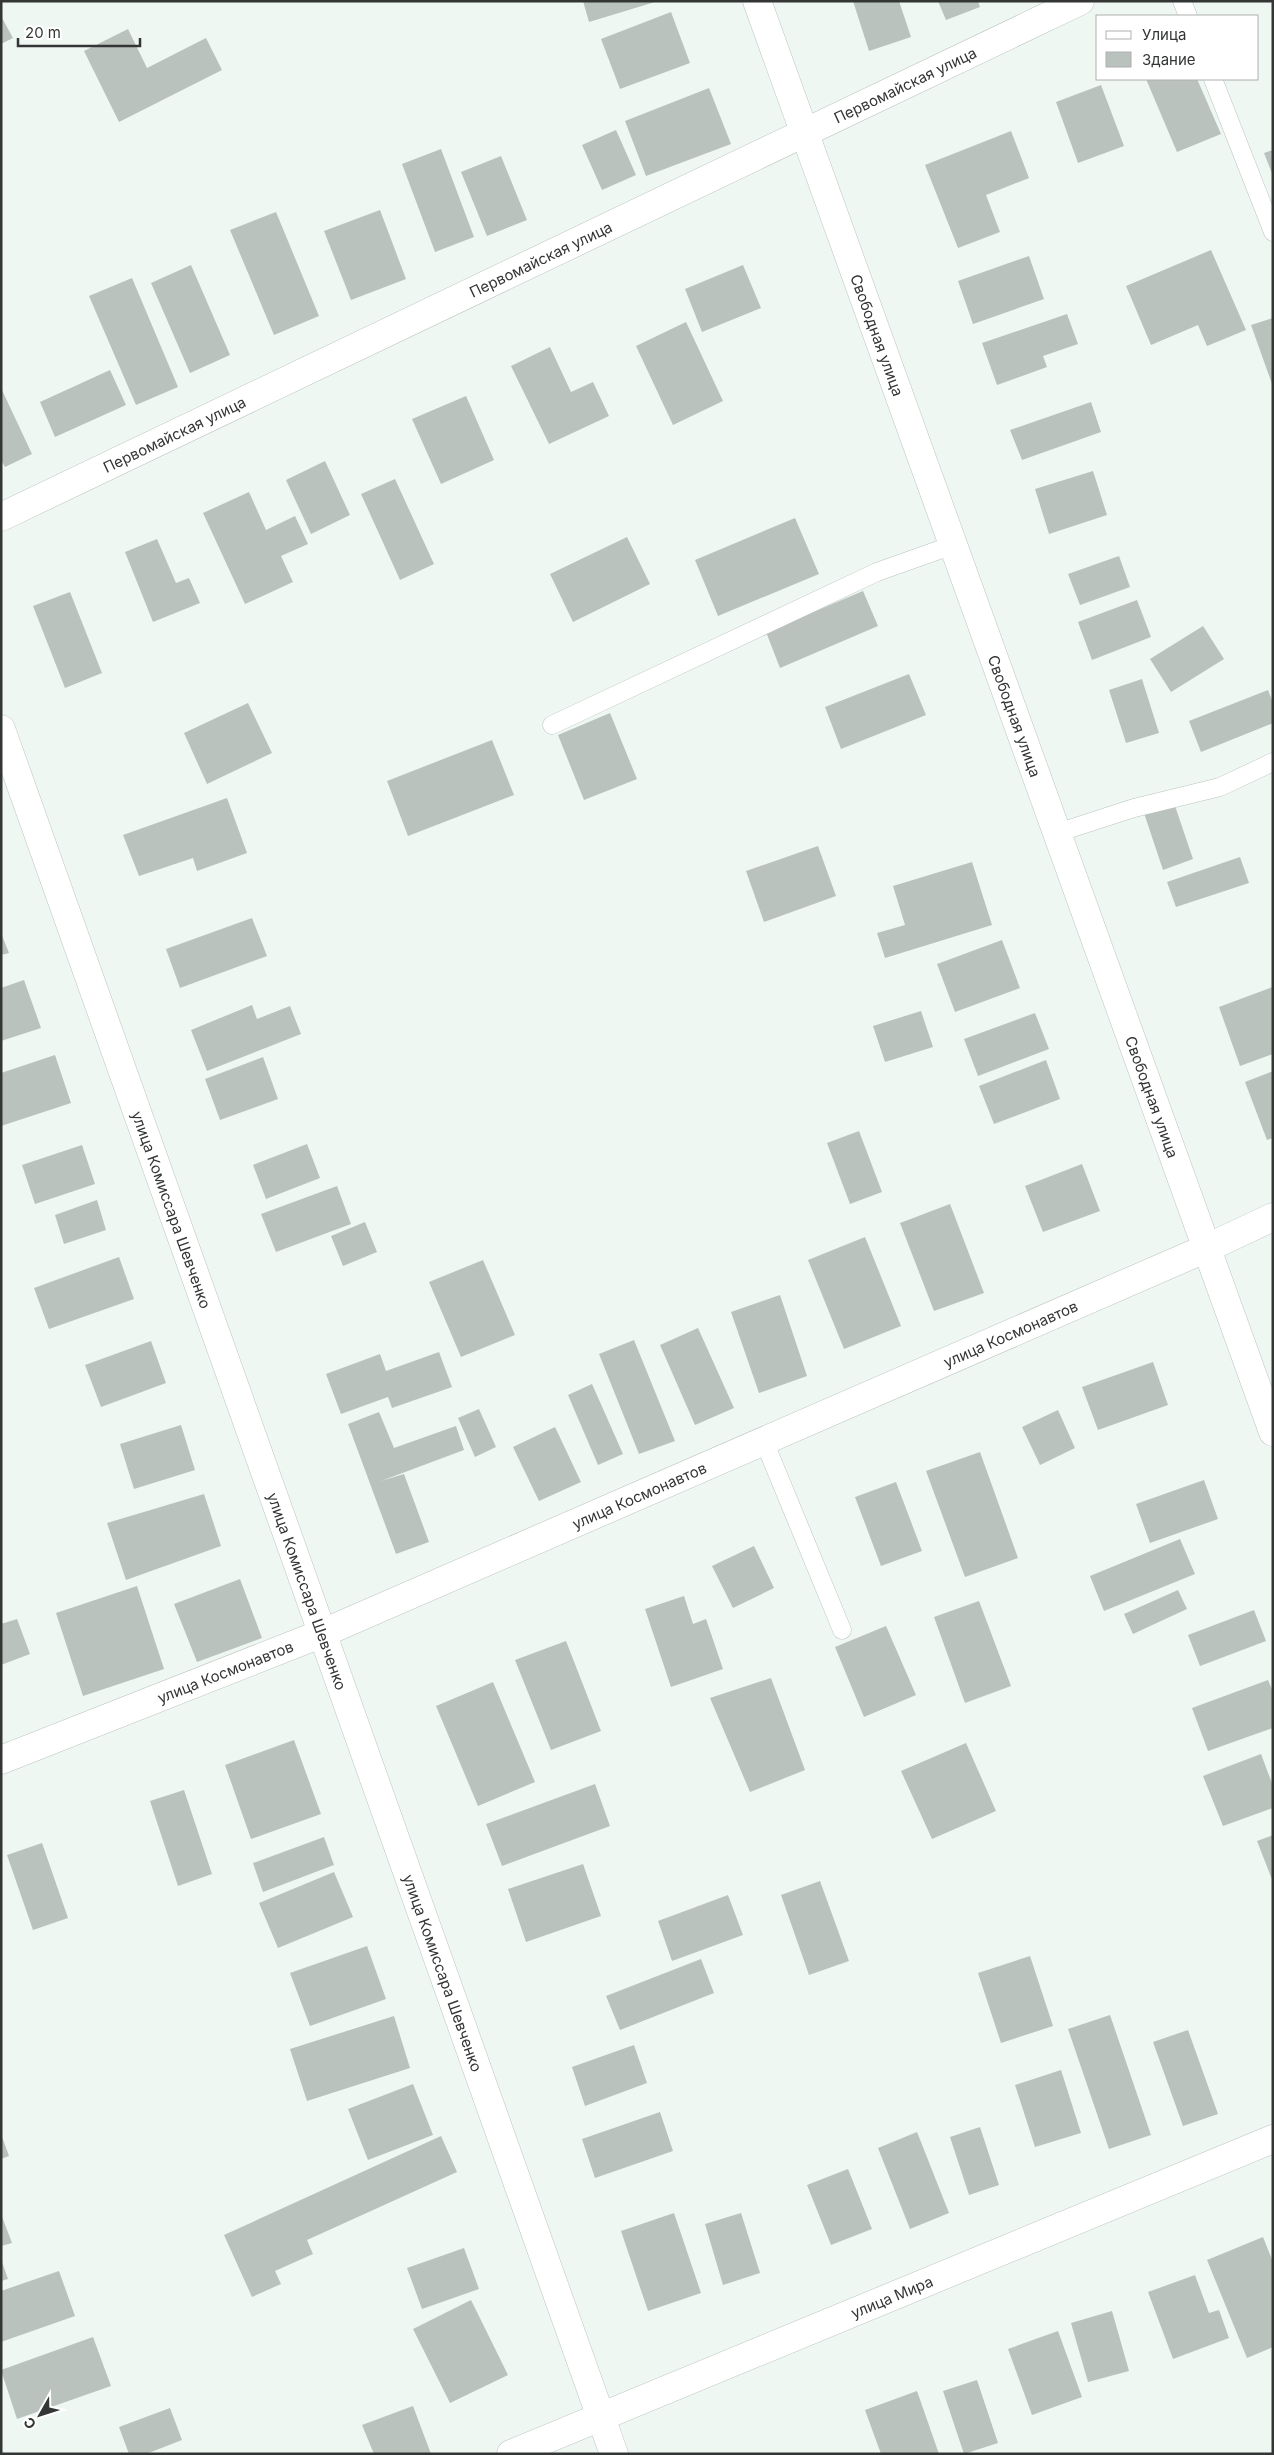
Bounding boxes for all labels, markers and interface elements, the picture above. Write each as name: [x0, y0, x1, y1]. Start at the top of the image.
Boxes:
scale bar: [18, 15, 140, 47]
legend: [1096, 15, 1259, 80]
text: 20 m: [25, 23, 61, 42]
text: Улица: [1142, 25, 1186, 44]
street label: Первомайская улица: [831, 43, 979, 127]
text: Здание: [1142, 50, 1196, 69]
street label: Первомайская улица: [466, 217, 615, 301]
street label: Свободная улица: [847, 271, 908, 399]
street label: Первомайская улица: [100, 392, 249, 476]
street label: Свободная улица: [984, 652, 1045, 780]
street label: Свободная улица: [1121, 1033, 1183, 1160]
street label: улица Комиссара Шевченко: [128, 1108, 216, 1311]
street label: улица Космонавтов: [940, 1296, 1081, 1371]
street label: улица Космонавтов: [569, 1458, 709, 1533]
street label: улица Комиссара Шевченко: [264, 1490, 351, 1692]
street label: улица Космонавтов: [154, 1636, 296, 1707]
street label: улица Комиссара Шевченко: [399, 1871, 487, 2074]
street label: улица Мира: [848, 2271, 936, 2322]
north arrow: [15, 2390, 65, 2440]
text: С: [20, 2414, 39, 2433]

